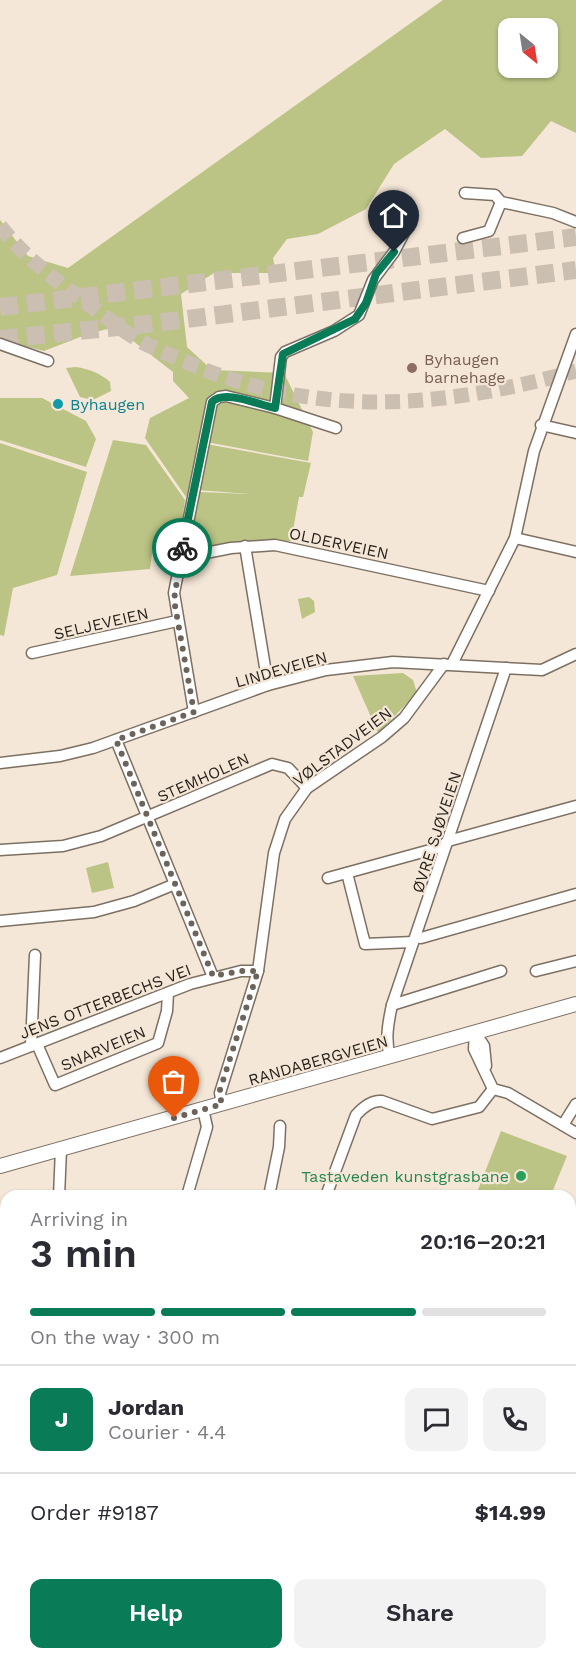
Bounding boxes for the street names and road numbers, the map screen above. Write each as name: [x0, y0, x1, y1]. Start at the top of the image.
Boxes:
street label: OLDERVEIEN: [288, 524, 390, 563]
street label: SELJEVEIEN: [52, 603, 150, 644]
street label: LINDEVEIEN: [233, 647, 329, 692]
street label: VØLSTADVEIEN: [289, 703, 395, 790]
street label: STEMHOLEN: [154, 749, 252, 806]
street label: ØVRE SJØVEIEN: [408, 769, 465, 895]
street label: JENS OTTERBECHS VEI: [17, 960, 194, 1043]
street label: SNARVEIEN: [58, 1022, 148, 1075]
street label: RANDABERGVEIEN: [246, 1031, 390, 1090]

